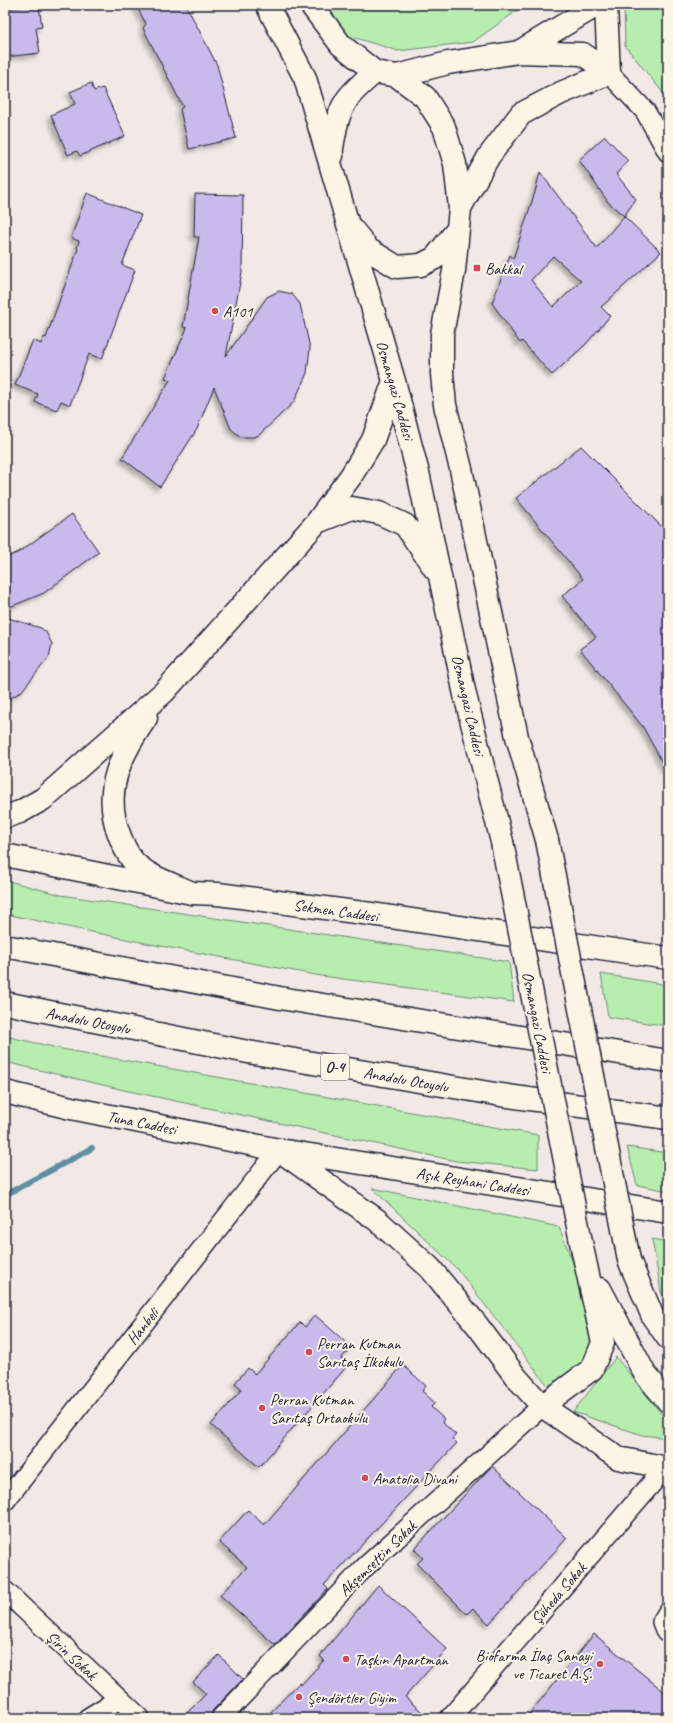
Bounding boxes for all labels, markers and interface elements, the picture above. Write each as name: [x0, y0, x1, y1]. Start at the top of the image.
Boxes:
place label: Bakkal: [485, 259, 524, 279]
marker: Bakkal: [472, 263, 482, 273]
place label: A101: [223, 302, 253, 322]
marker: A101: [210, 306, 220, 316]
street label: Osmangazi Caddesi: [371, 338, 419, 444]
street label: Osmangazi Caddesi: [447, 653, 490, 759]
street label: Sekmen Caddesi: [292, 895, 381, 927]
street label: Osmangazi Caddesi: [517, 970, 557, 1076]
street label: Anadolu Otoyolu: [44, 1003, 133, 1039]
road number: O-4: [321, 1054, 349, 1080]
street label: Anadolu Otoyolu: [362, 1063, 451, 1097]
street label: Tuna Caddesi: [106, 1107, 180, 1140]
street label: Aşık Reyhani Caddesi: [415, 1163, 533, 1201]
street label: Hanbeli: [122, 1303, 165, 1349]
place label: Perran Kutman Sarıtaş İlkokulu: [317, 1334, 404, 1372]
marker: Perran Kutman Sarıtaş İlkokulu: [304, 1347, 314, 1357]
place label: Perran Kutman Sarıtaş Ortaokulu: [270, 1390, 368, 1428]
marker: Perran Kutman Sarıtaş Ortaokulu: [257, 1403, 267, 1413]
place label: Anatolia Divani: [373, 1469, 459, 1489]
marker: Anatolia Divani: [360, 1473, 370, 1483]
street label: Akşemsettin Sokak: [335, 1516, 421, 1601]
street label: Şüheda Sokak: [527, 1558, 592, 1629]
street label: Şirin Sokak: [42, 1627, 102, 1685]
place label: Biofarma İlaç Sanayi ve Ticaret A.Ş.: [476, 1646, 594, 1684]
place label: Taşkın Apartman: [354, 1650, 449, 1670]
marker: Taşkın Apartman: [341, 1654, 351, 1664]
marker: Biofarma İlaç Sanayi ve Ticaret A.Ş.: [595, 1659, 605, 1669]
place label: Şendörtler Giyim: [307, 1688, 397, 1708]
marker: Şendörtler Giyim: [294, 1692, 304, 1702]

